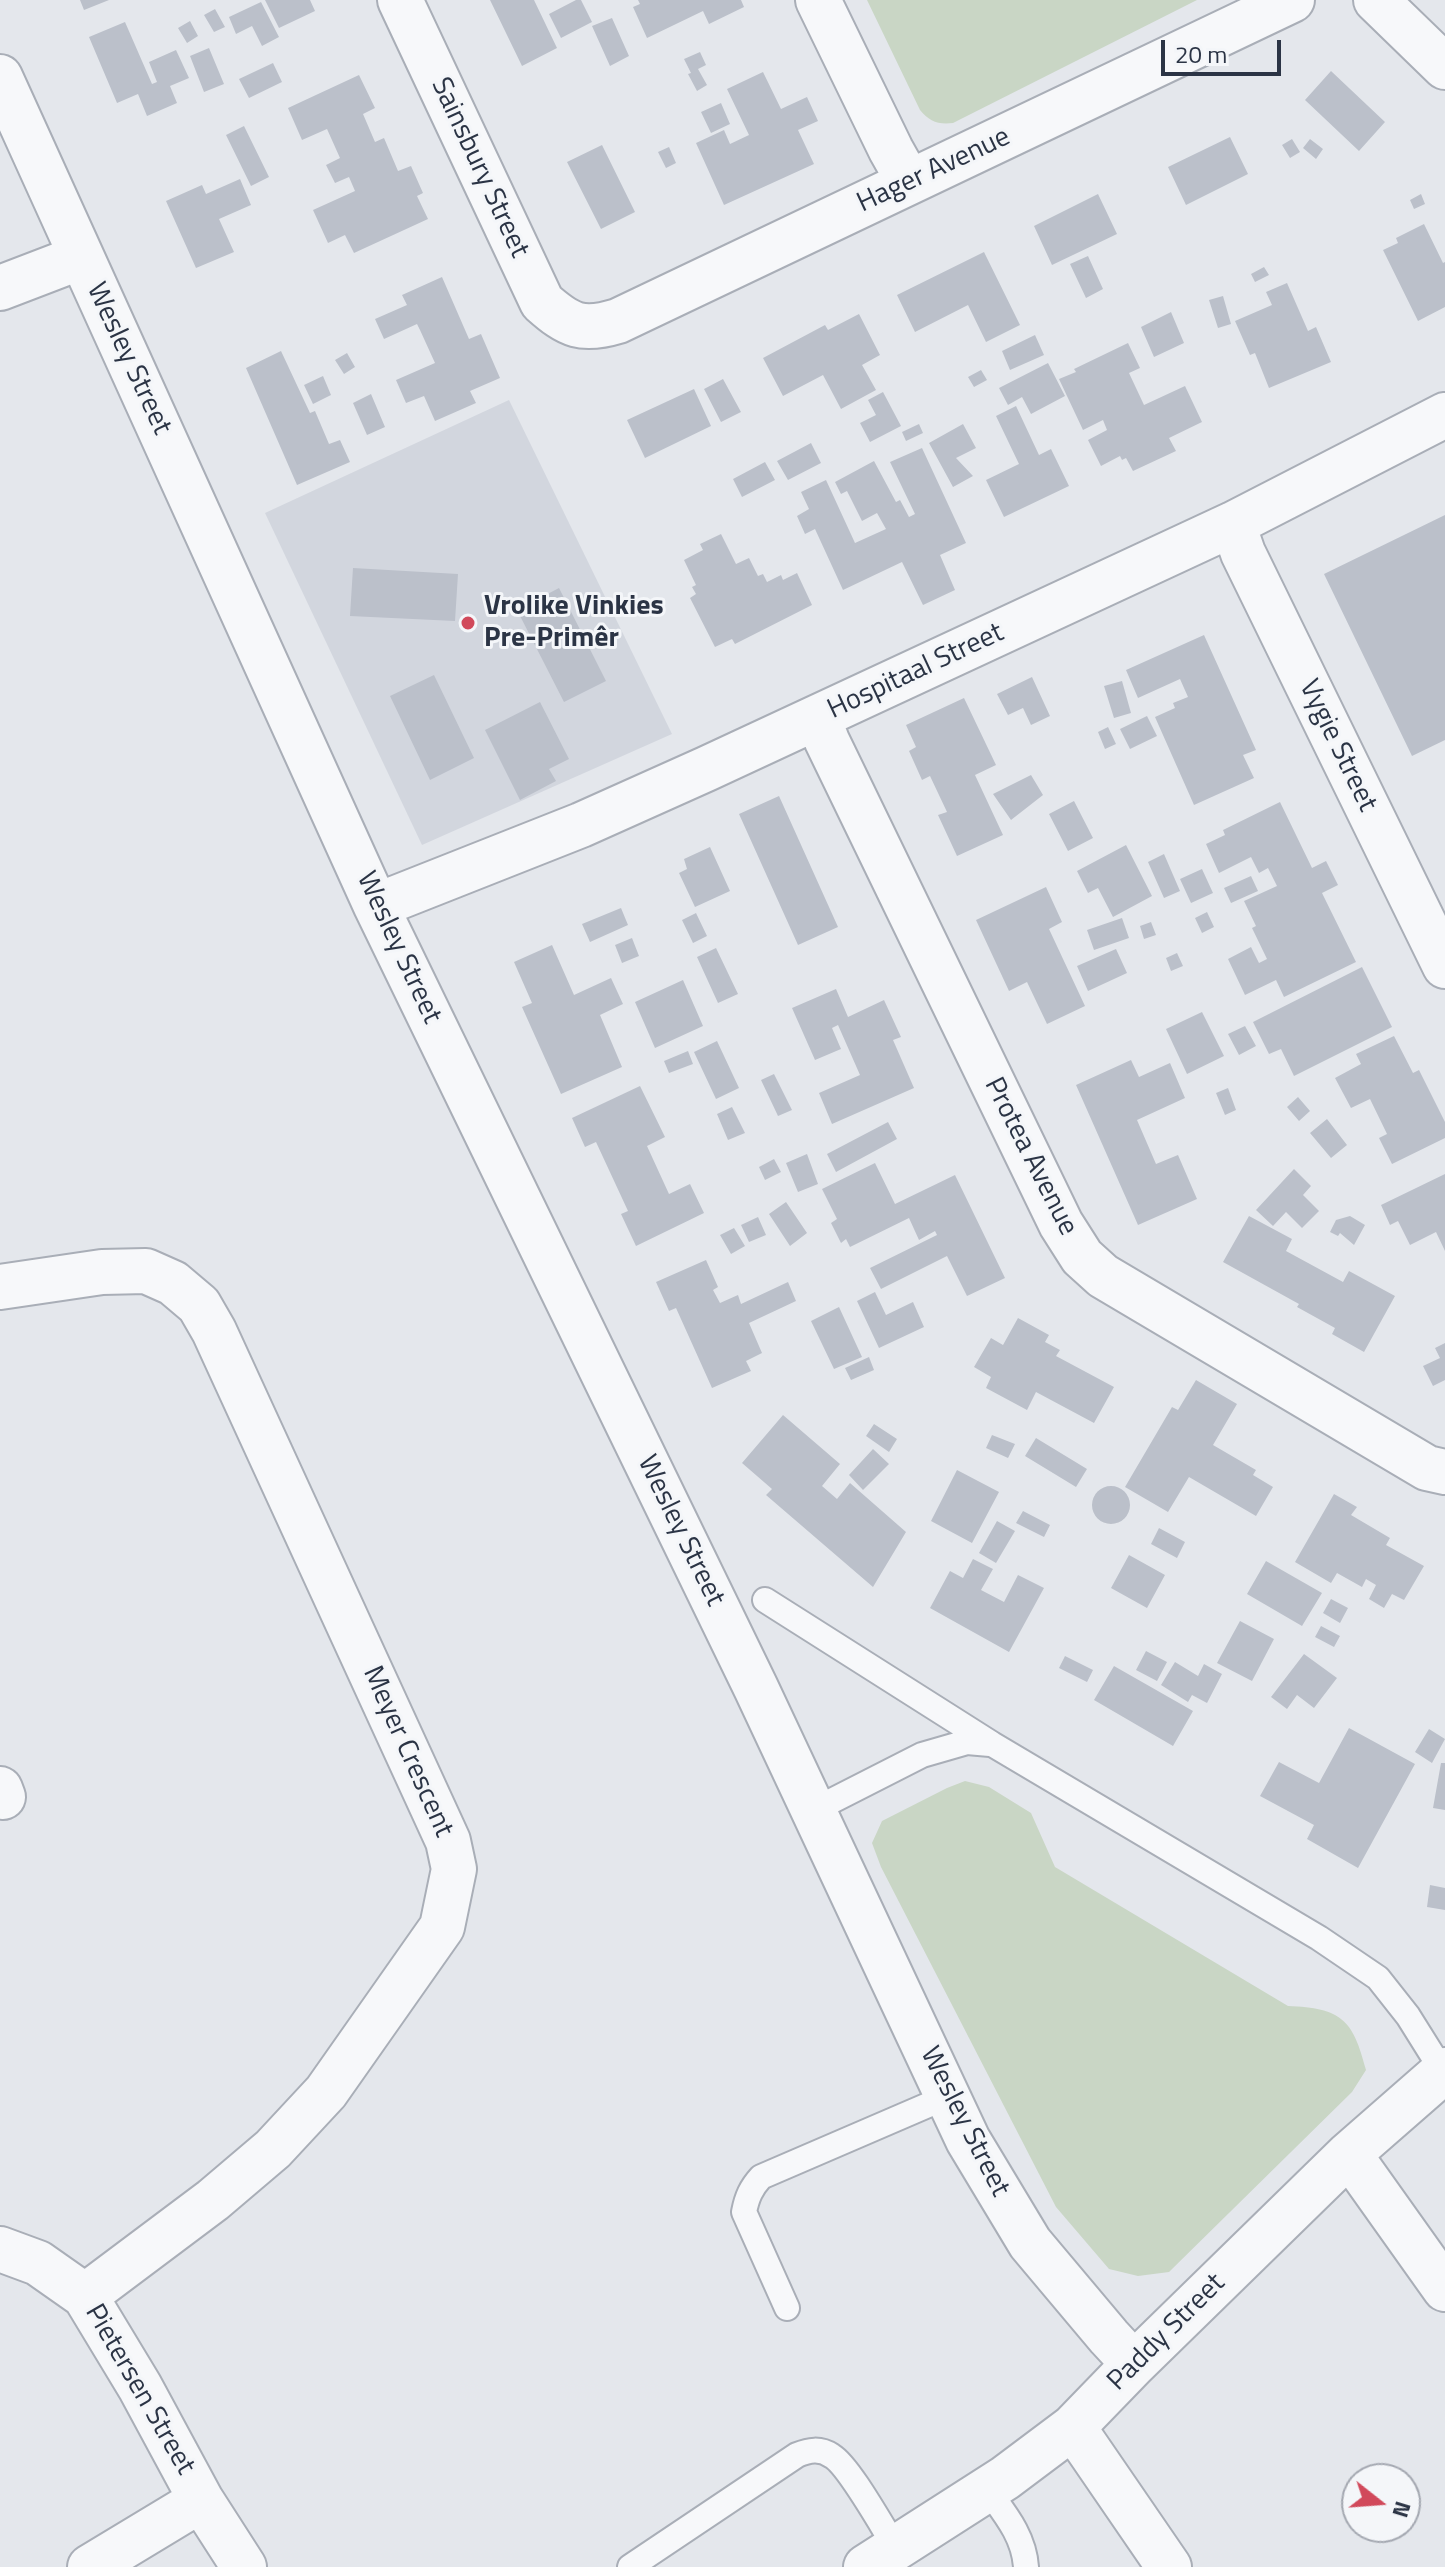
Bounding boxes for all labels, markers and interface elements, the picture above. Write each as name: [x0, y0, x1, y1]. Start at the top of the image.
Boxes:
scale bar: [1165, 24, 1285, 74]
text: 20 m: [1175, 36, 1227, 72]
street label: Sainsbury Street: [423, 73, 535, 263]
street label: Hager Avenue: [852, 121, 1016, 221]
street label: Wesley Street: [78, 278, 178, 440]
place label: Vrolike Vinkies Pre-Primêr: [484, 590, 664, 656]
marker: Vrolike Vinkies Pre-Primêr: [459, 614, 477, 632]
street label: Hospitaal Street: [823, 617, 1009, 727]
street label: Vygie Street: [1291, 675, 1383, 817]
street label: Wesley Street: [348, 867, 448, 1029]
street label: Protea Avenue: [976, 1073, 1084, 1241]
street label: Wesley Street: [629, 1450, 731, 1612]
street label: Meyer Crescent: [354, 1661, 460, 1843]
street label: Wesley Street: [912, 2041, 1016, 2203]
street label: Paddy Street: [1101, 2267, 1233, 2399]
street label: Pietersen Street: [77, 2299, 201, 2481]
north arrow: [1341, 2463, 1421, 2543]
text: N: [1384, 2497, 1421, 2522]

